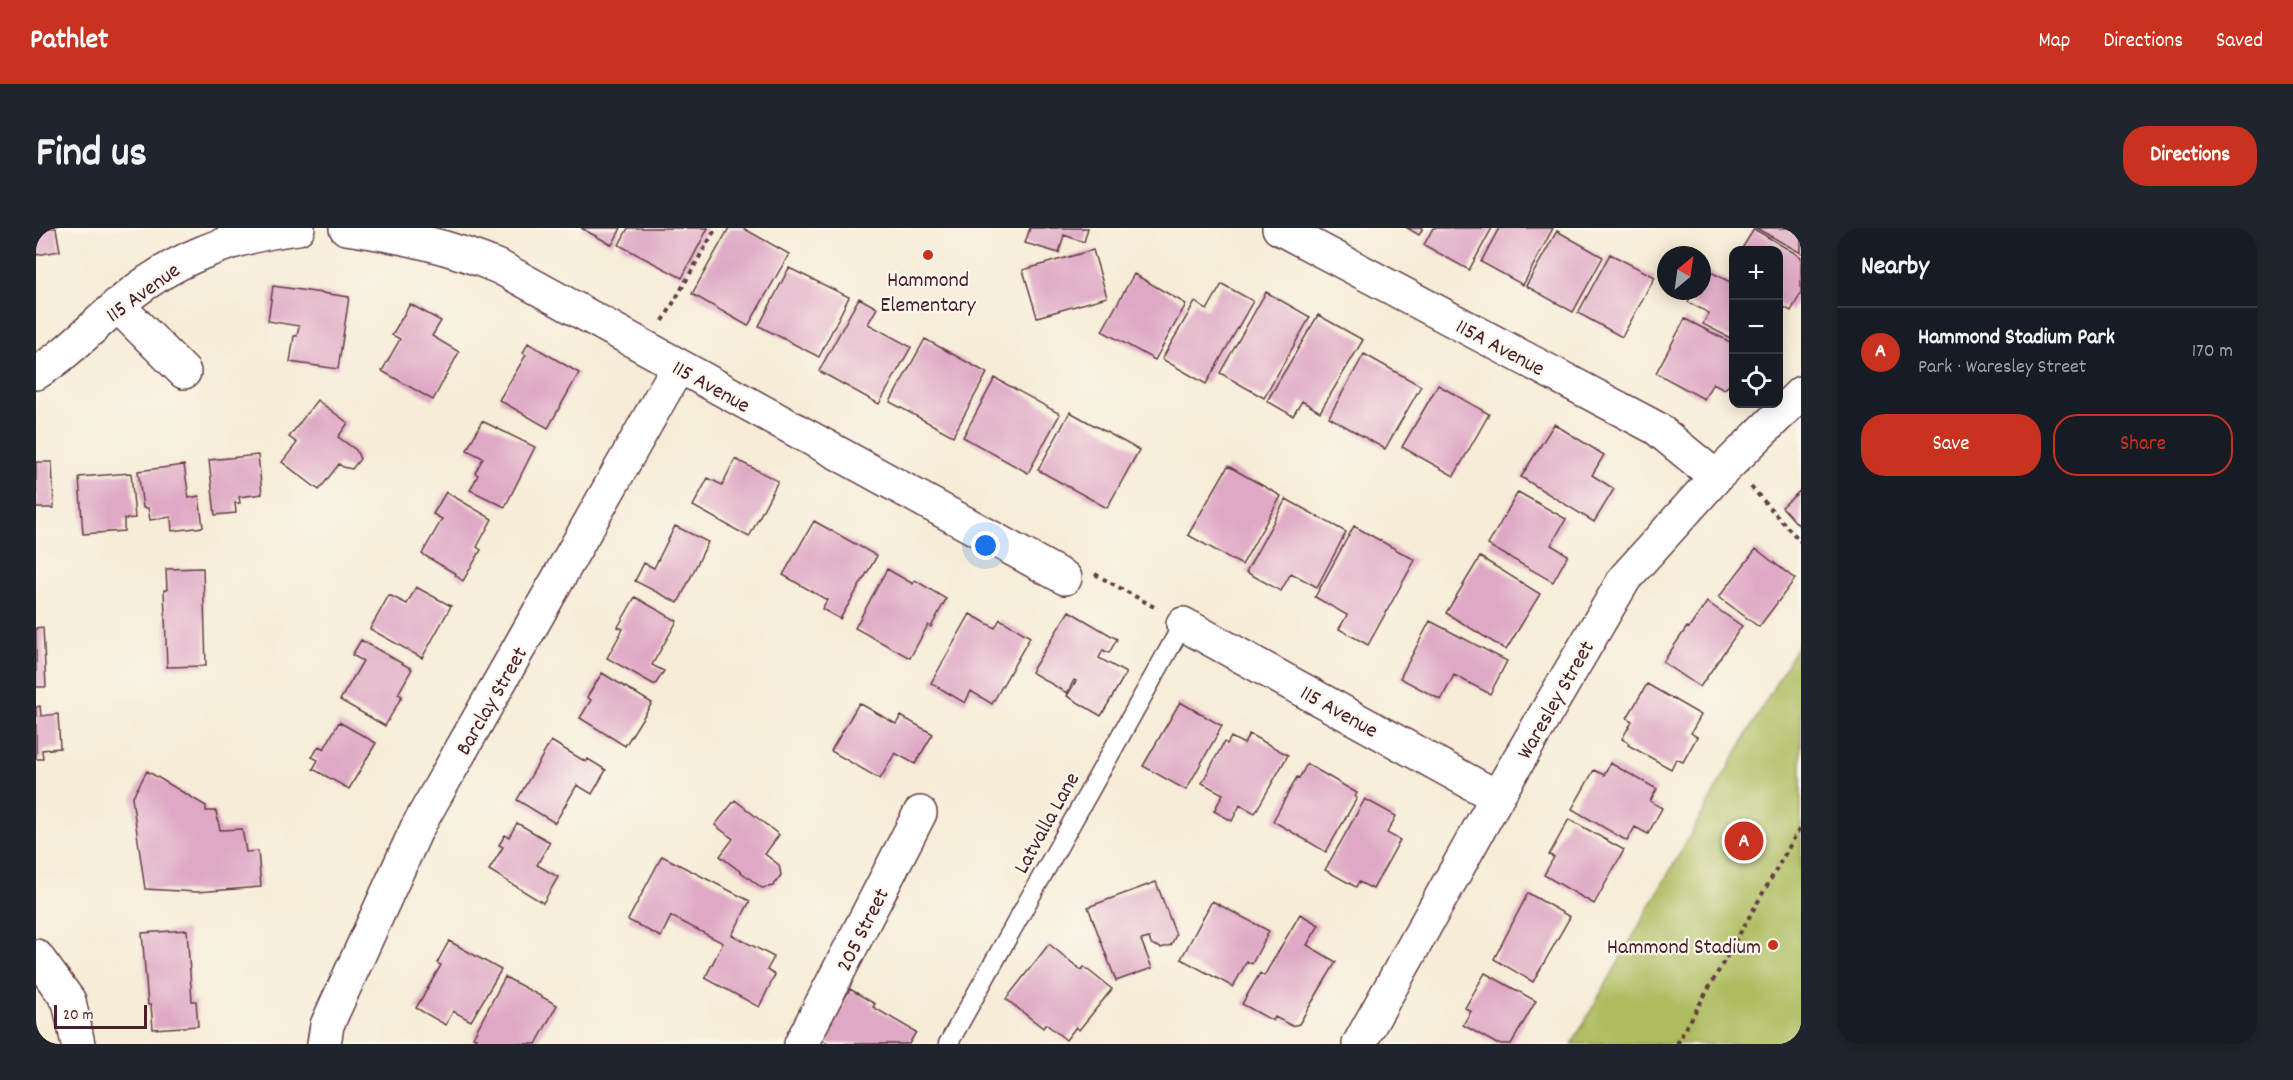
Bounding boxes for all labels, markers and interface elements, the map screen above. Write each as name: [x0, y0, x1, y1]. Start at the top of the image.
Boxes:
text: Pathlet: [30, 22, 108, 62]
text: Map: [2039, 27, 2070, 57]
text: Directions: [2103, 27, 2183, 57]
text: Saved: [2216, 27, 2263, 57]
text: Find us: [36, 126, 147, 186]
button: Directions: [2123, 126, 2257, 186]
north arrow: [1657, 246, 1711, 300]
map controls: [1729, 246, 1783, 408]
button: +: [1729, 246, 1783, 300]
marker: Hammond Elementary: [921, 248, 935, 262]
text: Nearby: [1861, 249, 1929, 286]
street label: 115 Avenue: [101, 256, 188, 331]
place label: Hammond Elementary: [880, 266, 977, 322]
button: −: [1729, 300, 1783, 354]
street label: 115A Avenue: [1449, 313, 1549, 386]
text: Hammond Stadium Park: [1918, 323, 2115, 354]
text: A: [1875, 338, 1886, 366]
text: 170 m: [2192, 338, 2233, 366]
street label: 115 Avenue: [666, 354, 755, 422]
button: locate: [1729, 354, 1783, 408]
text: Park · Waresley Street: [1918, 354, 2086, 382]
button: Save: [1861, 414, 2041, 476]
button: Share: [2053, 414, 2233, 476]
your location: [971, 531, 1000, 560]
street label: Waresley Street: [1511, 636, 1604, 766]
street label: Barclay Street: [449, 642, 537, 762]
street label: 115 Avenue: [1294, 679, 1383, 747]
street label: Latvalla Lane: [1007, 767, 1089, 880]
pin: A: [1724, 818, 1764, 864]
street label: 205 Street: [830, 883, 898, 978]
place label: Hammond Stadium: [1607, 933, 1761, 964]
marker: Hammond Stadium: [1766, 938, 1780, 952]
scale bar: [54, 1002, 147, 1030]
text: 20 m: [63, 1004, 93, 1027]

